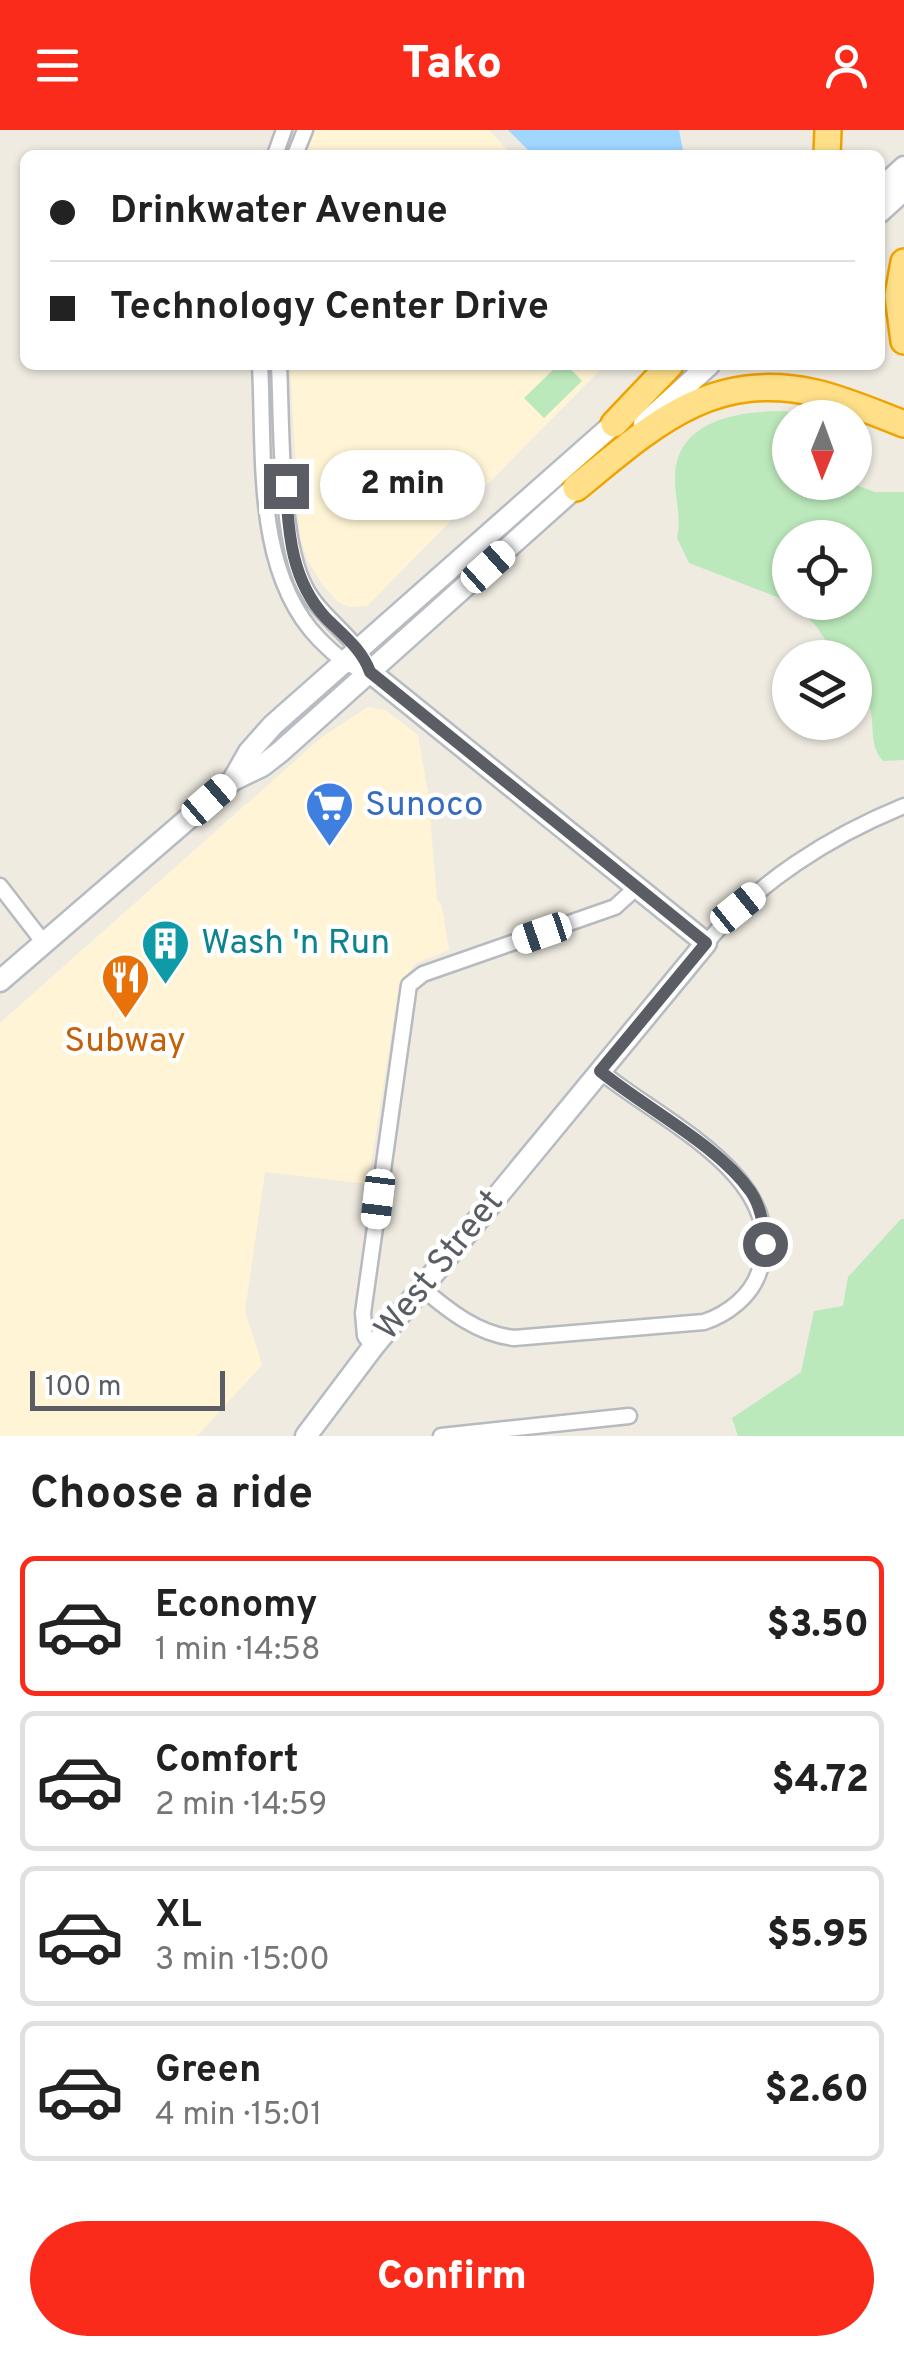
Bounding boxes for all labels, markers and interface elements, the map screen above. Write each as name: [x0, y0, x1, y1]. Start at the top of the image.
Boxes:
text: Tako: [402, 37, 502, 94]
icon: menu: [30, 38, 85, 93]
icon: person: [819, 38, 874, 93]
text: Drinkwater Avenue: [110, 188, 448, 237]
text: Technology Center Drive: [110, 284, 549, 333]
north arrow: [772, 400, 872, 500]
map controls: [772, 400, 872, 740]
callout: 2 min: [321, 451, 486, 521]
route end: [264, 464, 309, 509]
text: 2 min: [360, 465, 445, 505]
button: locate: [772, 520, 872, 620]
car: [456, 536, 520, 598]
button: layers: [772, 640, 872, 740]
car: [177, 769, 241, 831]
supermarket icon: Sunoco: [304, 780, 356, 848]
place label: Sunoco: [365, 784, 484, 828]
car: [705, 877, 771, 939]
car: [509, 909, 575, 957]
building icon: Wash 'n Run: [140, 918, 192, 986]
place label: Wash 'n Run: [201, 922, 390, 966]
restaurant icon: Subway: [99, 952, 151, 1020]
place label: Subway: [64, 1020, 186, 1064]
car: [359, 1167, 397, 1231]
street label: West Street: [366, 1182, 514, 1350]
route start: [743, 1222, 788, 1267]
scale bar: [30, 1366, 225, 1410]
text: 100 m: [45, 1370, 121, 1406]
text: Choose a ride: [30, 1467, 313, 1524]
icon: car: [35, 1581, 125, 1671]
text: Economy: [155, 1582, 317, 1631]
text: $3.50: [767, 1602, 869, 1651]
text: 1 min · 14:58: [155, 1631, 321, 1671]
icon: car: [35, 1736, 125, 1826]
text: Comfort: [155, 1737, 299, 1786]
text: $4.72: [772, 1757, 869, 1806]
text: 2 min · 14:59: [155, 1786, 327, 1826]
icon: car: [35, 1891, 125, 1981]
text: XL: [155, 1892, 202, 1941]
text: $5.95: [767, 1912, 869, 1961]
text: 3 min · 15:00: [155, 1941, 330, 1981]
icon: car: [35, 2046, 125, 2136]
text: Green: [155, 2047, 261, 2096]
text: $2.60: [764, 2067, 869, 2116]
text: 4 min · 15:01: [155, 2096, 322, 2136]
button: Confirm: [30, 2221, 874, 2336]

